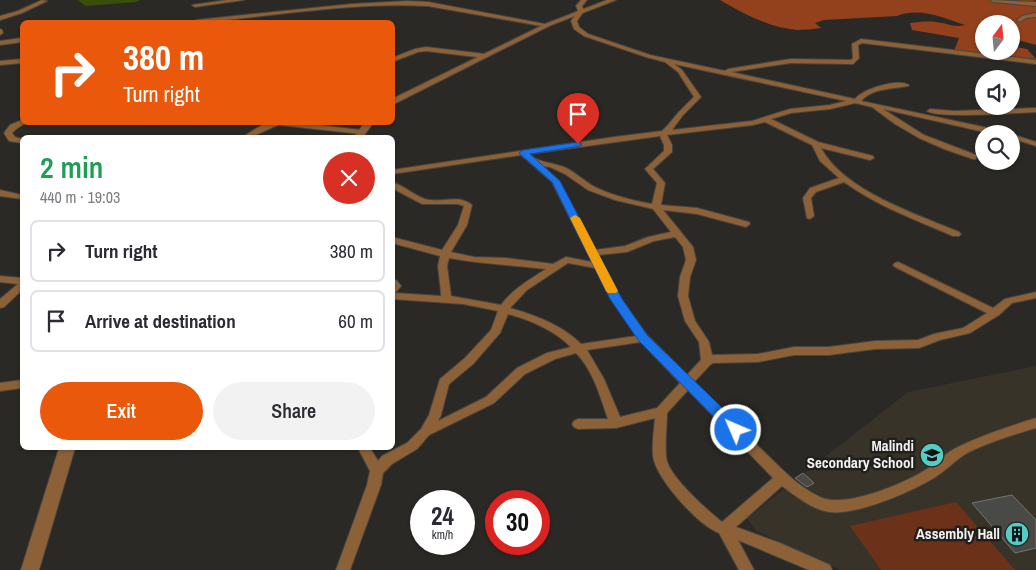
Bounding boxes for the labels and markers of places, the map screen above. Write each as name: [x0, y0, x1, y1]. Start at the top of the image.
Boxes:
pin: [557, 93, 599, 144]
place label: Malindi Secondary School: [807, 435, 914, 473]
school or university icon: Malindi Secondary School: [919, 442, 945, 468]
building icon: Assembly Hall: [1004, 521, 1030, 547]
place label: Assembly Hall: [916, 523, 1000, 544]

